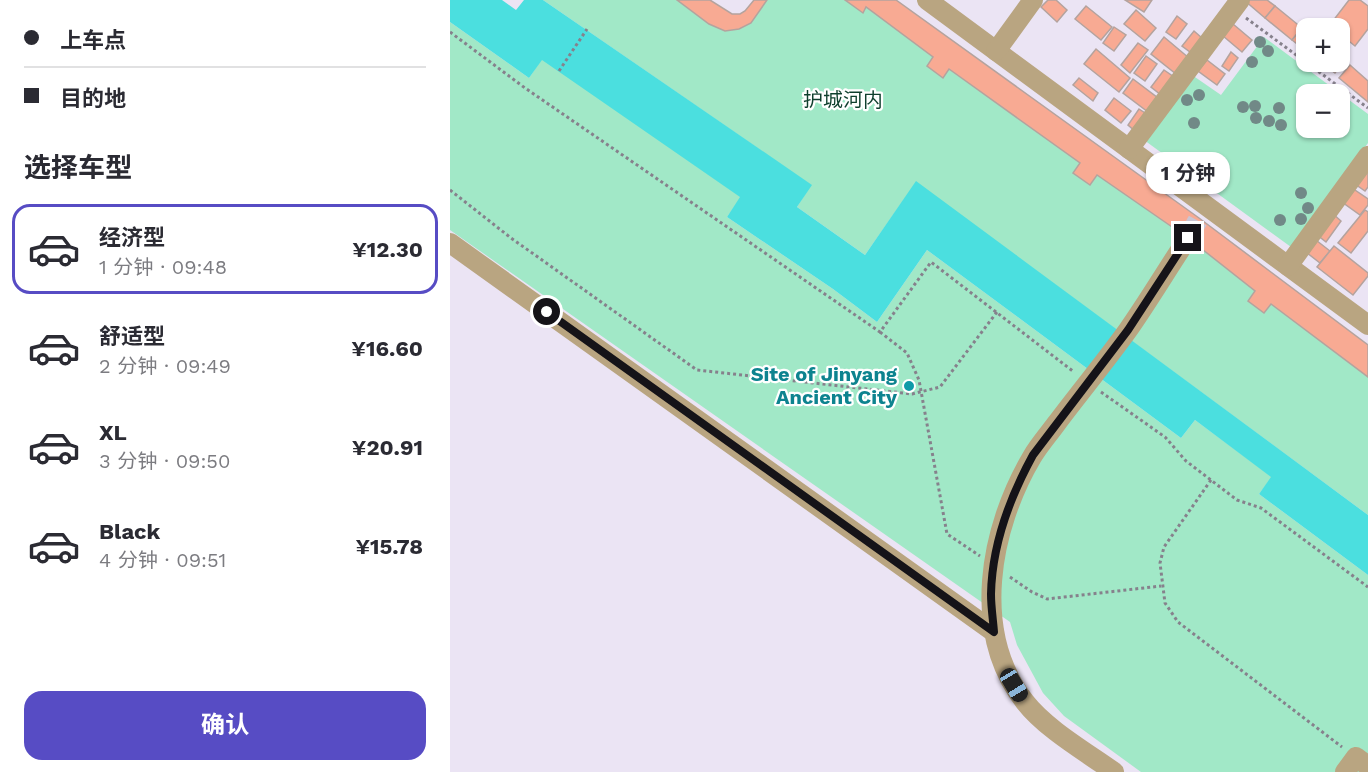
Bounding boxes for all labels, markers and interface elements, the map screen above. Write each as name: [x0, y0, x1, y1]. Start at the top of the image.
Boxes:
map controls: [1296, 18, 1350, 138]
button: +: [1296, 18, 1350, 72]
text: 上车点: [60, 28, 126, 53]
button: −: [1296, 84, 1350, 138]
text: 目的地: [60, 86, 126, 111]
park label: 护城河内: [803, 88, 883, 112]
callout: 1 分钟: [1146, 151, 1230, 193]
text: 选择车型: [24, 152, 132, 184]
text: 1 分钟: [1161, 161, 1215, 185]
icon: car: [27, 222, 81, 276]
route end: [1174, 224, 1201, 251]
text: 经济型: [99, 225, 165, 250]
text: ¥12.30: [352, 237, 423, 262]
text: 1 分钟 · 09:48: [99, 255, 227, 279]
route start: [533, 298, 560, 325]
icon: car: [27, 321, 81, 375]
text: 舒适型: [99, 324, 165, 349]
text: ¥16.60: [351, 336, 423, 361]
text: 2 分钟 · 09:49: [99, 354, 231, 378]
place label: Site of Jinyang Ancient City: [751, 362, 898, 409]
marker: Site of Jinyang Ancient City: [902, 379, 916, 393]
icon: car: [27, 420, 81, 474]
text: XL: [99, 420, 127, 445]
text: ¥20.91: [352, 435, 423, 460]
text: 3 分钟 · 09:50: [99, 449, 230, 473]
icon: car: [27, 519, 81, 573]
text: Black: [99, 519, 160, 544]
text: ¥15.78: [355, 534, 423, 559]
text: 4 分钟 · 09:51: [99, 548, 226, 572]
car: [997, 665, 1031, 705]
button: 确认: [24, 691, 426, 760]

